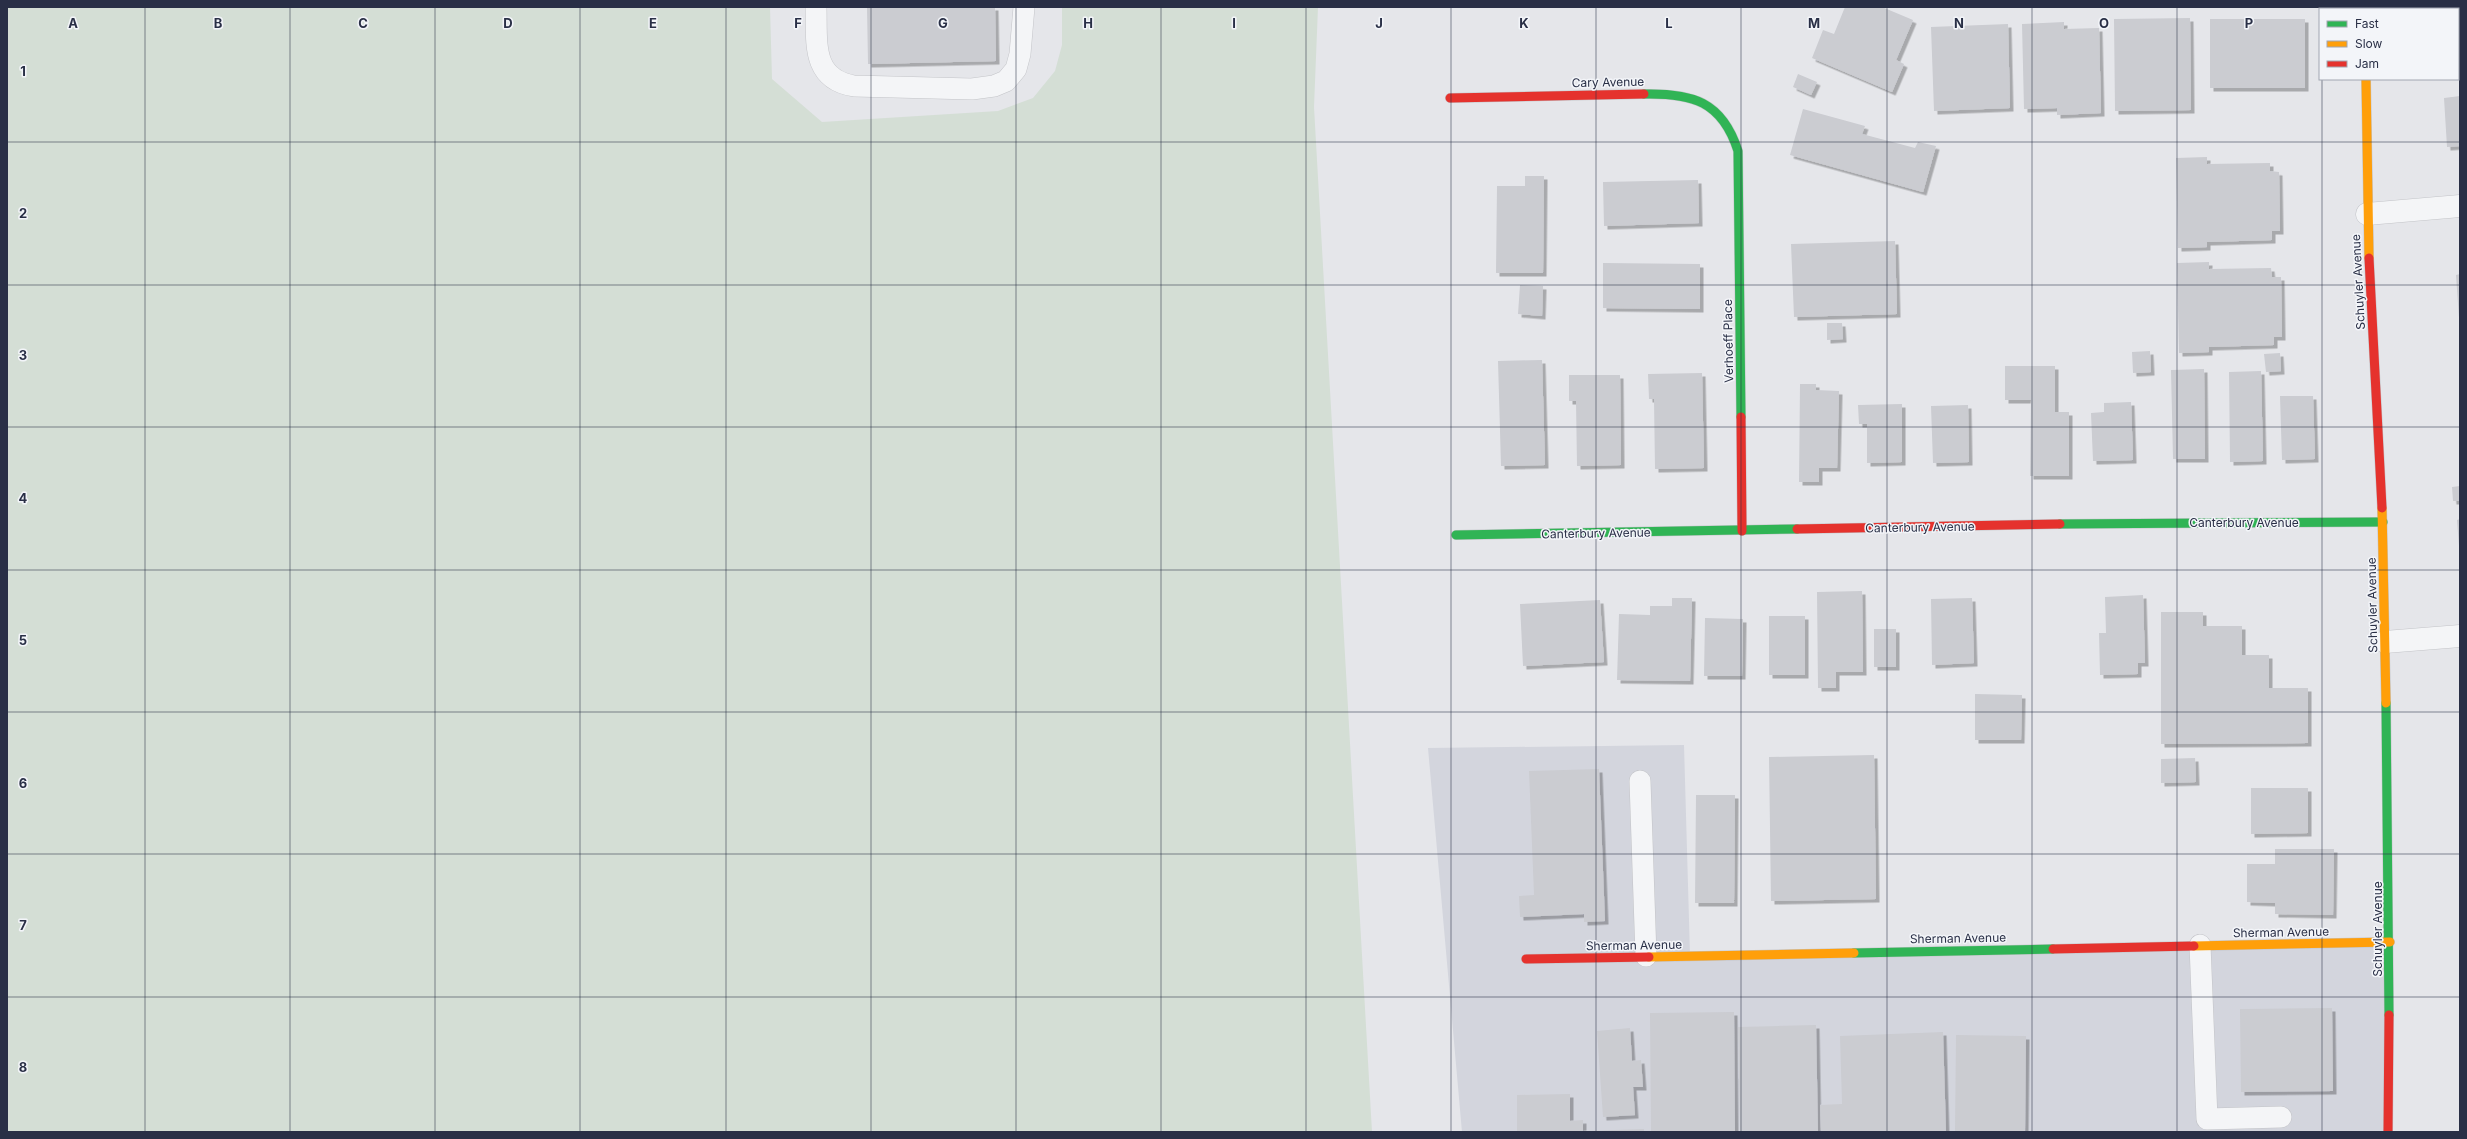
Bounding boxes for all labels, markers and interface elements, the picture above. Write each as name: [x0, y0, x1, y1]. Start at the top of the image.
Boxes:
legend: [2319, 8, 2459, 80]
text: A: [68, 15, 78, 31]
text: B: [214, 15, 223, 31]
text: C: [358, 15, 368, 31]
text: D: [503, 15, 513, 31]
text: E: [649, 15, 657, 31]
text: F: [794, 15, 802, 31]
text: G: [938, 15, 948, 31]
text: H: [1083, 15, 1093, 31]
text: I: [1232, 15, 1236, 31]
text: J: [1375, 15, 1383, 31]
text: K: [1519, 15, 1529, 31]
text: L: [1665, 15, 1673, 31]
text: M: [1808, 15, 1820, 31]
text: N: [1954, 15, 1964, 31]
text: O: [2099, 15, 2109, 31]
text: P: [2245, 15, 2253, 31]
text: Fast: [2355, 16, 2379, 31]
text: Slow: [2355, 36, 2383, 51]
text: Jam: [2355, 56, 2379, 71]
text: 1: [20, 63, 26, 79]
street label: Cary Avenue: [1572, 74, 1644, 90]
text: 2: [19, 205, 27, 221]
street label: Schuyler Avenue: [2348, 234, 2368, 330]
street label: Verhoeff Place: [1720, 299, 1736, 383]
text: 3: [19, 347, 27, 363]
text: 4: [19, 490, 28, 506]
street label: Canterbury Avenue: [2189, 515, 2299, 530]
street label: Canterbury Avenue: [1865, 519, 1975, 535]
street label: Canterbury Avenue: [1541, 525, 1651, 541]
street label: Schuyler Avenue: [2364, 557, 2380, 653]
text: 5: [19, 632, 27, 648]
text: 6: [19, 775, 27, 791]
street label: Schuyler Avenue: [2370, 881, 2385, 977]
text: 7: [19, 917, 27, 933]
street label: Sherman Avenue: [2233, 924, 2329, 940]
street label: Sherman Avenue: [1910, 930, 2006, 946]
street label: Sherman Avenue: [1586, 937, 1682, 953]
text: 8: [19, 1059, 27, 1075]

